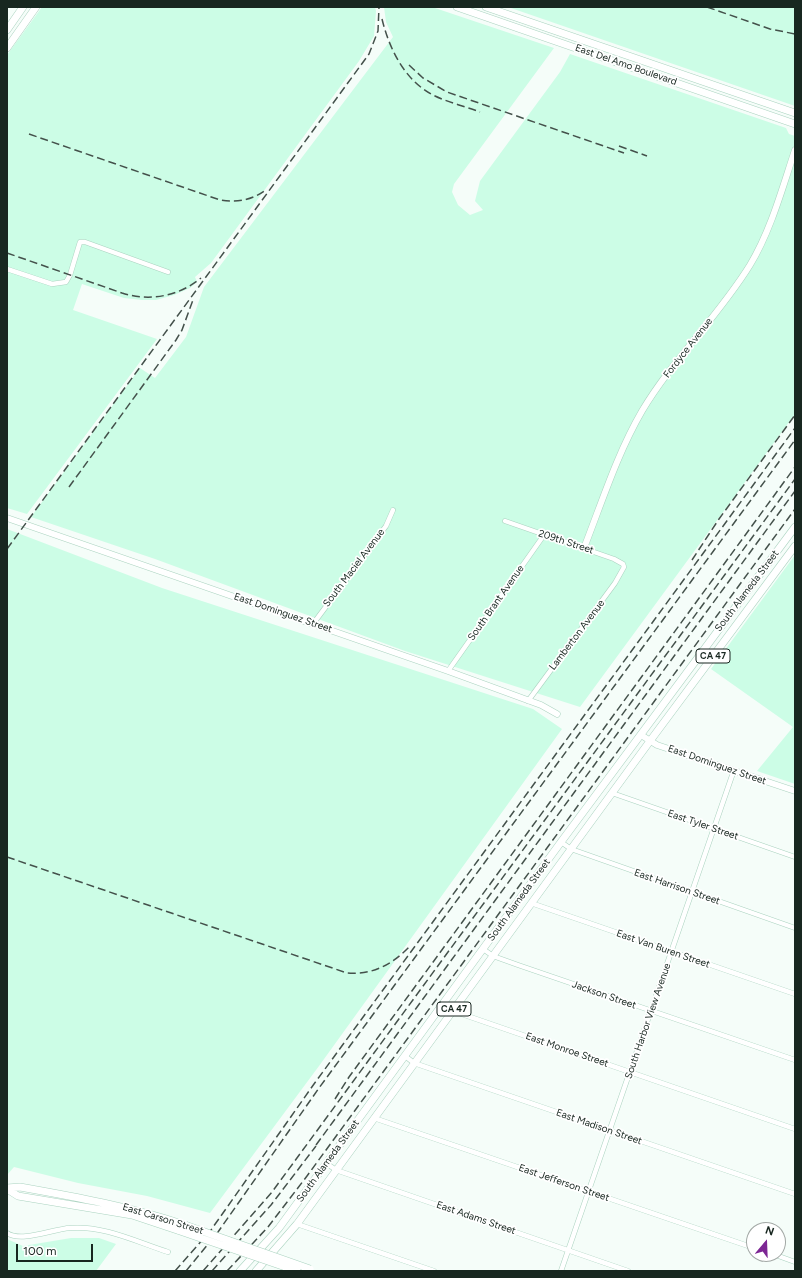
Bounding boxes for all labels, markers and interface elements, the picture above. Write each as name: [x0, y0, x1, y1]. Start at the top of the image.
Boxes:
street label: East Del Amo Boulevard: [573, 42, 679, 88]
street label: Fordyce Avenue: [661, 316, 715, 380]
street label: South Maciel Avenue: [321, 527, 387, 609]
street label: 209th Street: [537, 527, 595, 557]
street label: South Alameda Street: [712, 548, 782, 634]
street label: South Brant Avenue: [465, 563, 527, 643]
street label: East Dominguez Street: [232, 591, 334, 635]
street label: Lamberton Avenue: [547, 597, 607, 673]
road number: CA 47: [696, 649, 730, 663]
street label: East Dominguez Street: [666, 743, 768, 787]
street label: East Tyler Street: [666, 807, 740, 843]
street label: South Alameda Street: [485, 856, 553, 944]
street label: East Harrison Street: [632, 867, 722, 907]
street label: East Van Buren Street: [615, 927, 711, 971]
street label: South Harbor View Avenue: [623, 962, 673, 1080]
street label: Jackson Street: [570, 978, 638, 1012]
road number: CA 47: [437, 1002, 471, 1016]
street label: East Monroe Street: [524, 1030, 610, 1070]
street label: East Madison Street: [554, 1107, 644, 1147]
street label: South Alameda Street: [294, 1117, 362, 1205]
street label: East Jefferson Street: [517, 1162, 611, 1204]
street label: East Adams Street: [435, 1199, 517, 1237]
street label: East Carson Street: [121, 1201, 205, 1237]
north arrow: [746, 1222, 786, 1262]
text: N: [764, 1224, 776, 1239]
scale bar: [18, 1236, 95, 1262]
text: 100 m: [23, 1244, 57, 1258]

